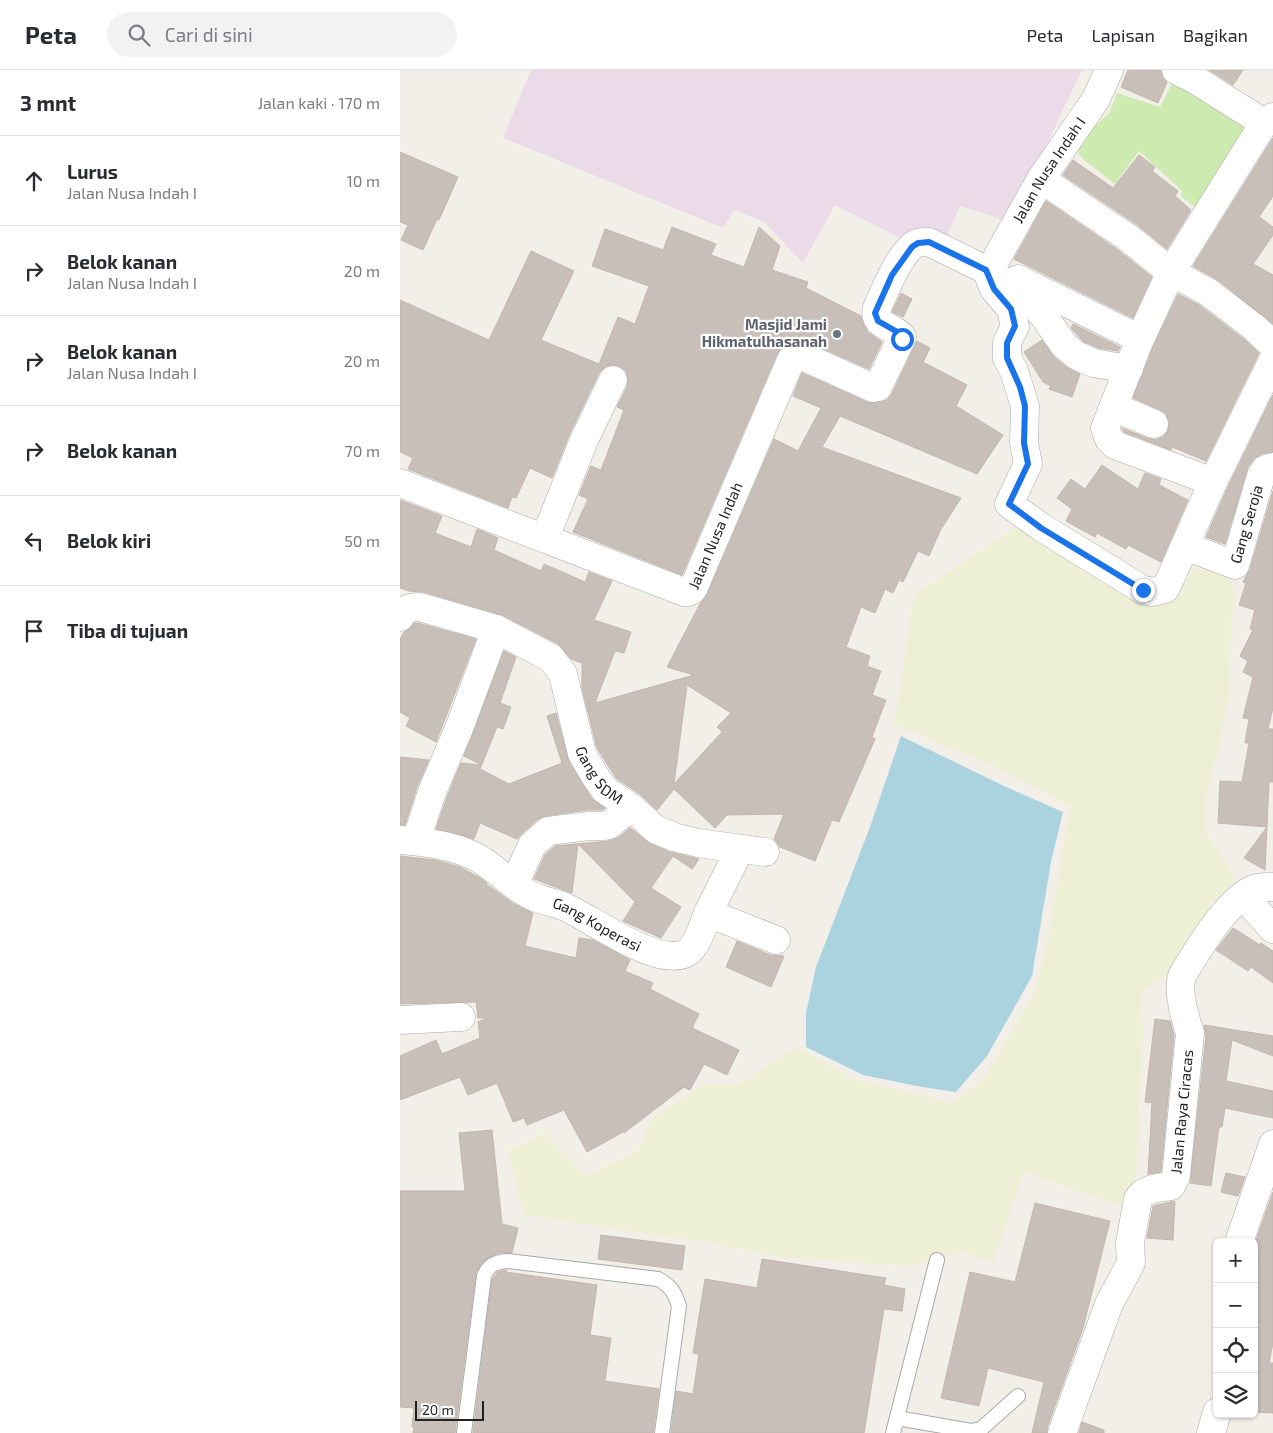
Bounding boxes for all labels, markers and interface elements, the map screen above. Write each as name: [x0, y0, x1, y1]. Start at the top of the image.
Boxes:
search box: [107, 12, 457, 57]
text: Peta: [25, 20, 77, 49]
icon: search: [125, 21, 153, 49]
text: Cari di sini: [165, 23, 253, 46]
text: Peta: [1026, 24, 1063, 46]
text: Lapisan: [1091, 24, 1155, 46]
text: Bagikan: [1183, 24, 1248, 46]
text: 3 mnt: [20, 90, 76, 115]
text: Jalan kaki · 170 m: [258, 93, 380, 112]
street label: Jalan Nusa Indah I: [1008, 113, 1089, 226]
text: Lurus: [67, 160, 118, 183]
icon: ahead: [20, 167, 48, 195]
text: 10 m: [346, 171, 380, 190]
text: Jalan Nusa Indah I: [67, 183, 197, 202]
text: Belok kanan: [67, 250, 177, 273]
icon: right: [20, 257, 48, 285]
text: 20 m: [344, 261, 380, 280]
text: Jalan Nusa Indah I: [67, 273, 197, 292]
place label: Masjid Jami Hikmatulhasanah: [702, 315, 827, 350]
marker: Masjid Jami Hikmatulhasanah: [831, 328, 843, 340]
route start: [891, 328, 914, 351]
text: Belok kanan: [67, 340, 177, 363]
icon: right: [20, 347, 48, 375]
text: 20 m: [344, 351, 380, 370]
text: Jalan Nusa Indah I: [67, 363, 197, 382]
icon: right: [20, 437, 48, 465]
text: Belok kanan: [67, 439, 177, 462]
text: 70 m: [345, 441, 380, 460]
street label: Jalan Nusa Indah: [684, 479, 746, 592]
street label: Gang Seroja: [1226, 483, 1266, 565]
icon: left: [20, 527, 48, 555]
text: Belok kiri: [67, 529, 151, 552]
text: 50 m: [344, 531, 380, 550]
route end: [1132, 579, 1155, 602]
icon: arrive: [20, 617, 48, 645]
text: Tiba di tujuan: [67, 619, 188, 642]
street label: Gang SDM: [573, 745, 627, 807]
street label: Gang Koperasi: [551, 893, 644, 955]
street label: Jalan Raya Ciracas: [1166, 1049, 1196, 1175]
map controls: [1213, 1238, 1258, 1418]
button: +: [1213, 1238, 1258, 1283]
button: −: [1213, 1283, 1258, 1328]
button: locate: [1213, 1328, 1258, 1373]
button: layers: [1213, 1373, 1258, 1418]
scale bar: [415, 1398, 484, 1421]
text: 20 m: [422, 1401, 454, 1418]

